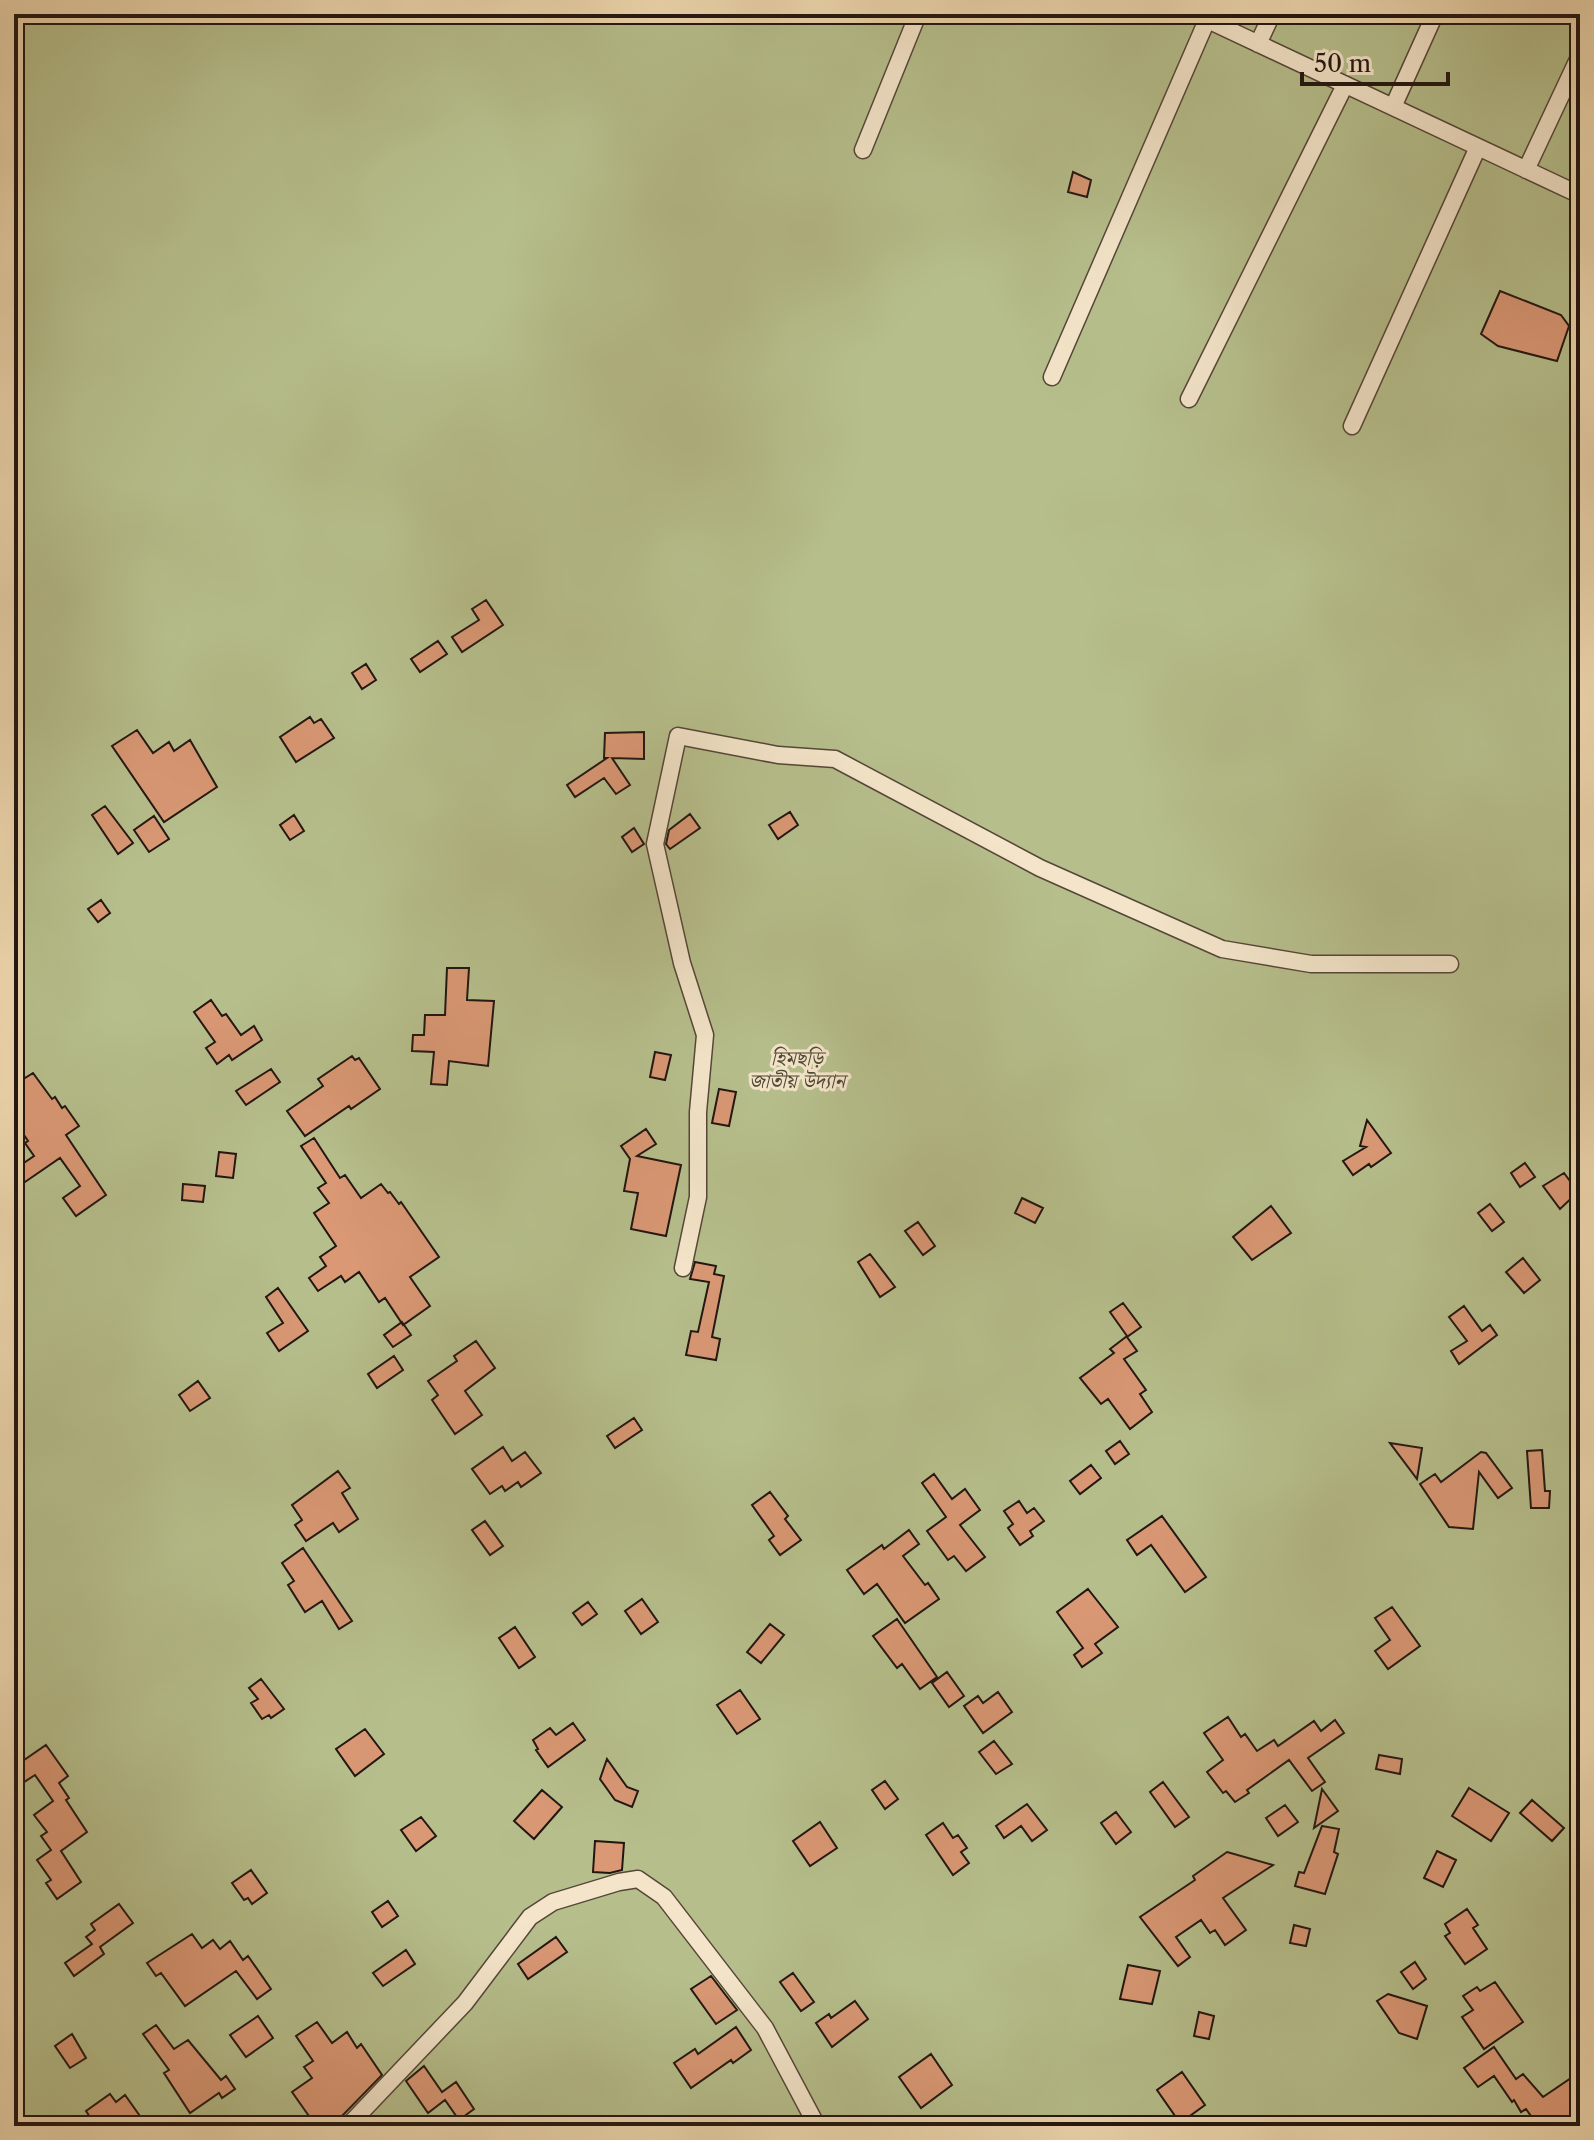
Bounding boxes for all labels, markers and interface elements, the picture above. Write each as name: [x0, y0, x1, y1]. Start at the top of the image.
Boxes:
scale bar: [1302, 36, 1448, 86]
text: 50 m: [1314, 49, 1371, 78]
park label: হিমছড়ি জাতীয় উদ্যান: [749, 1046, 849, 1093]

